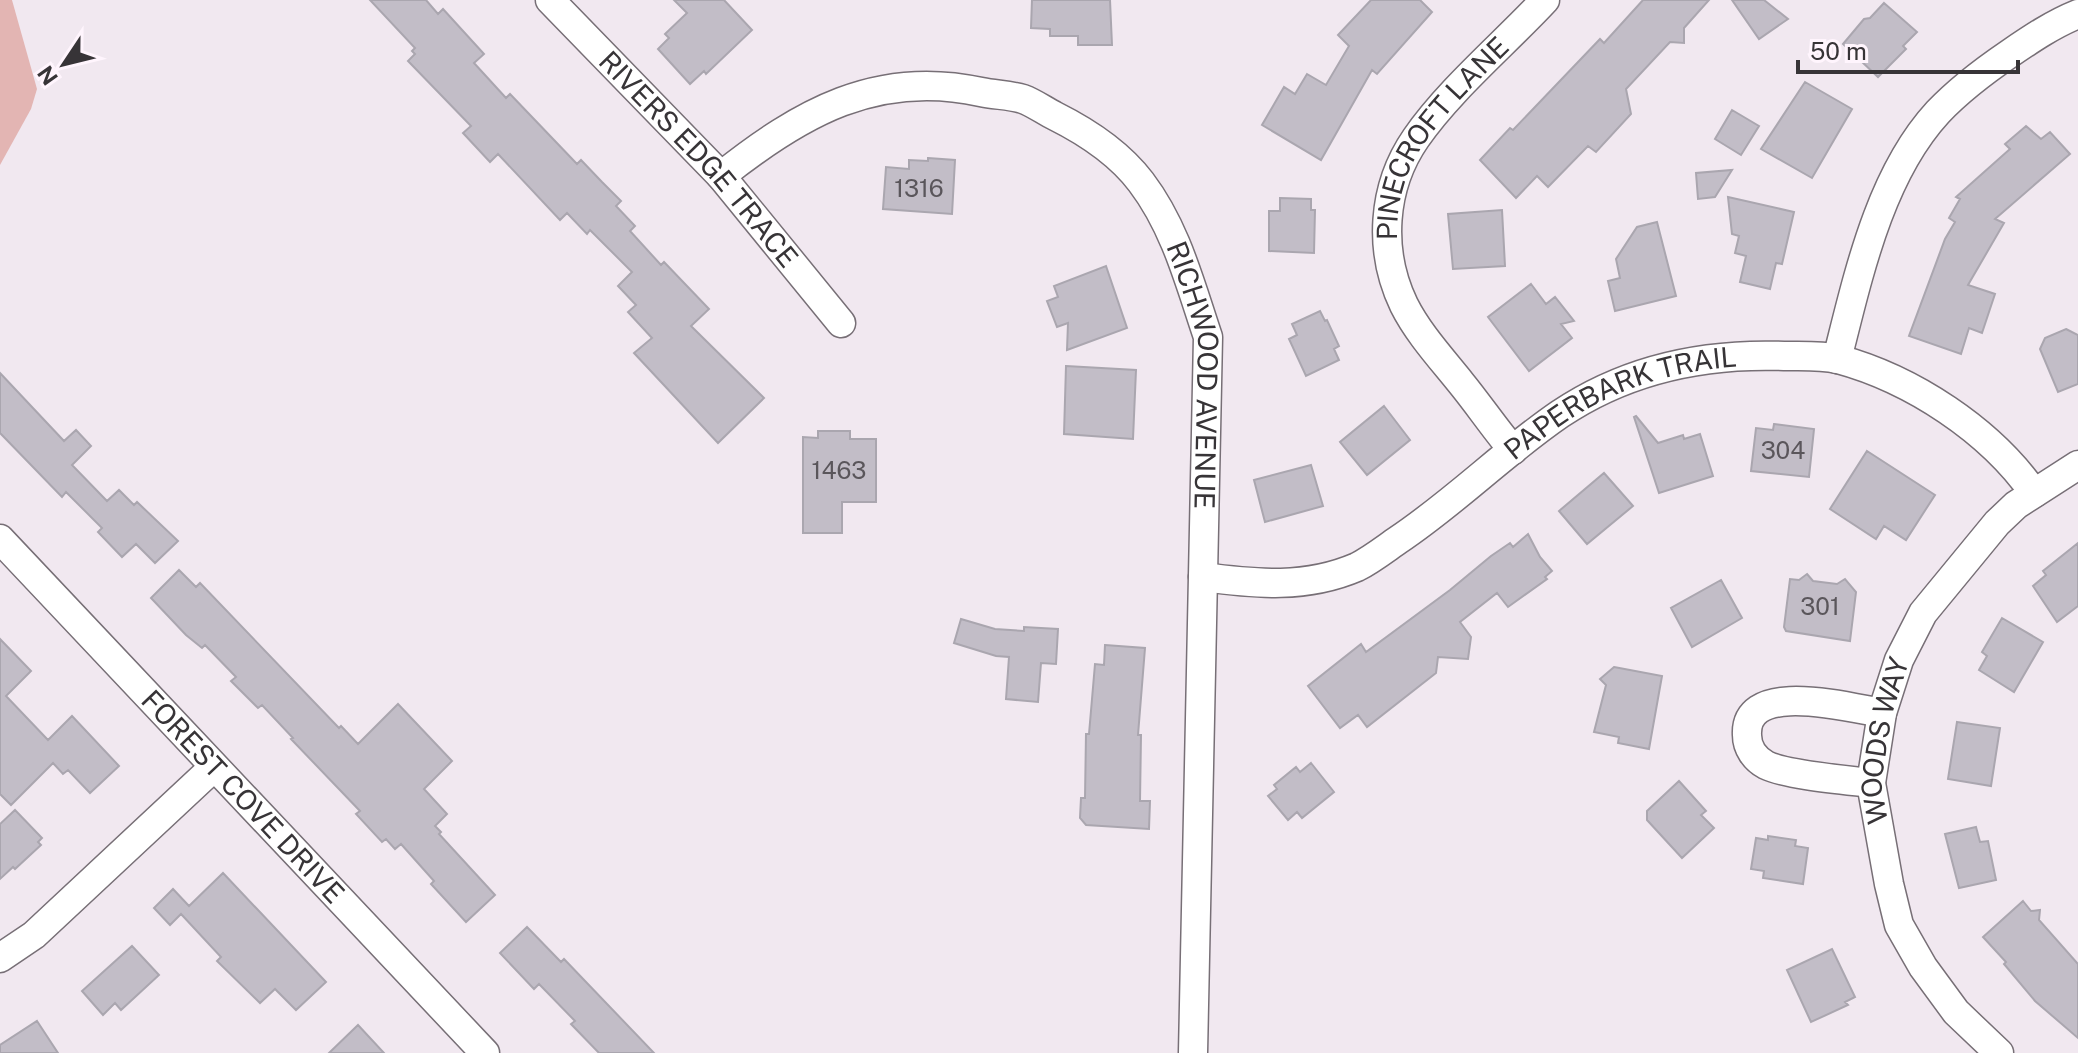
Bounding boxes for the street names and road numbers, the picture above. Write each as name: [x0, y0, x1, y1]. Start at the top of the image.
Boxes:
street label: PINECROFT LANE: [1370, 30, 1515, 240]
street label: RIVERS EDGE TRACE: [593, 44, 805, 273]
street label: RICHWOOD AVENUE: [1160, 236, 1225, 510]
street label: PAPERBARK TRAIL: [1497, 340, 1738, 466]
street label: WOODS WAY: [1853, 653, 1915, 827]
street label: FOREST COVE DRIVE: [135, 683, 352, 909]

